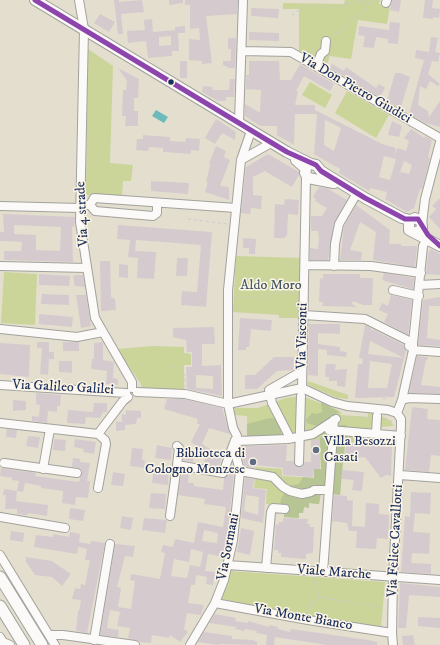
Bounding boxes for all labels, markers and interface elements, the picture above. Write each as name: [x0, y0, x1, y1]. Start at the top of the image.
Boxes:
street label: Via Don Pietro Giudici: [296, 50, 414, 128]
unlabelled marker: [166, 77, 176, 87]
street label: Via 4 strade: [73, 181, 93, 247]
park label: Aldo Moro: [240, 278, 302, 294]
street label: Via Visconti: [294, 303, 312, 369]
street label: Via Galileo Galilei: [12, 377, 114, 399]
place label: Villa Besozzi Casati: [324, 434, 396, 466]
marker: Villa Besozzi Casati: [311, 445, 321, 455]
place label: Biblioteca di Cologno Monzese: [145, 446, 245, 478]
marker: Biblioteca di Cologno Monzese: [248, 457, 258, 467]
street label: Via Felice Cavallotti: [385, 484, 407, 598]
street label: Via Sormani: [214, 512, 244, 582]
street label: Viale Marche: [296, 562, 372, 584]
street label: Via Monte Bianco: [252, 601, 354, 635]

